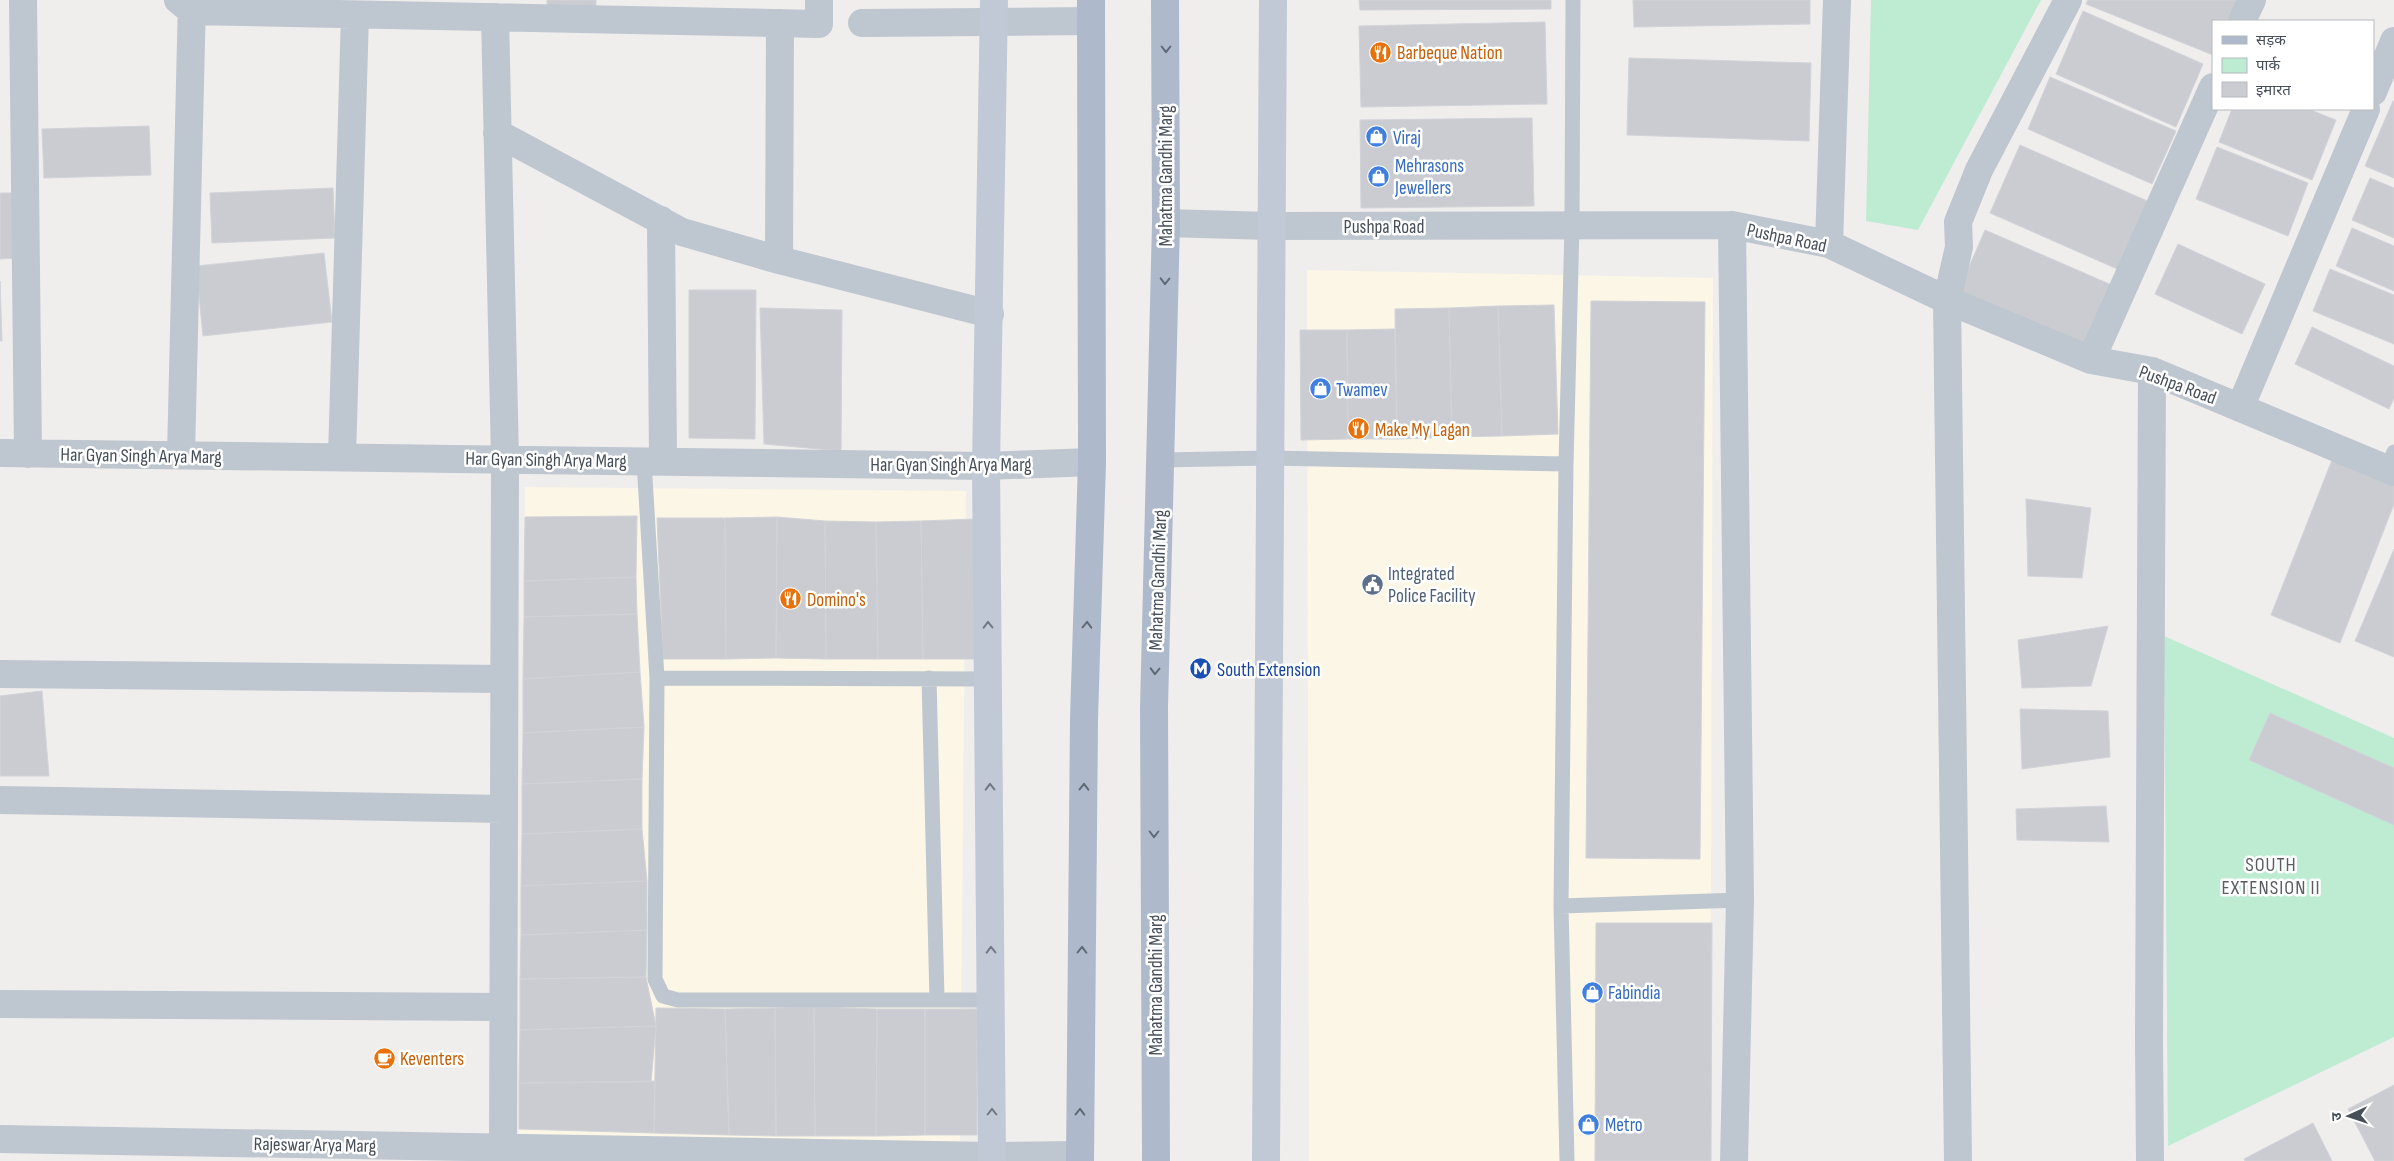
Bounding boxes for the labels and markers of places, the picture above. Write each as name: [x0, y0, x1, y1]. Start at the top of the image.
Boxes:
restaurant icon: Barbeque Nation: [1369, 40, 1393, 64]
place label: Barbeque Nation: [1397, 42, 1503, 65]
shop icon: Viraj: [1365, 125, 1389, 149]
place label: Viraj: [1393, 127, 1421, 150]
place label: Mehrasons Jewellers: [1394, 155, 1464, 200]
shop icon: Mehrasons Jewellers: [1367, 164, 1391, 188]
shop icon: Twamev: [1308, 377, 1332, 401]
place label: Twamev: [1336, 379, 1388, 402]
restaurant icon: Make My Lagan: [1347, 417, 1371, 441]
place label: Make My Lagan: [1375, 419, 1470, 442]
place label: Integrated Police Facility: [1388, 563, 1476, 608]
public building icon: Integrated Police Facility: [1360, 572, 1384, 596]
restaurant icon: Domino's: [779, 587, 803, 611]
place label: Domino's: [807, 589, 866, 612]
metro station icon: South Extension: [1189, 657, 1213, 681]
place label: South Extension: [1217, 659, 1321, 682]
shop icon: Fabindia: [1580, 980, 1604, 1004]
place label: Fabindia: [1608, 982, 1661, 1005]
cafe icon: Keventers: [372, 1046, 396, 1070]
place label: Keventers: [400, 1048, 464, 1071]
shop icon: Metro: [1577, 1112, 1601, 1136]
place label: Metro: [1605, 1114, 1643, 1137]

